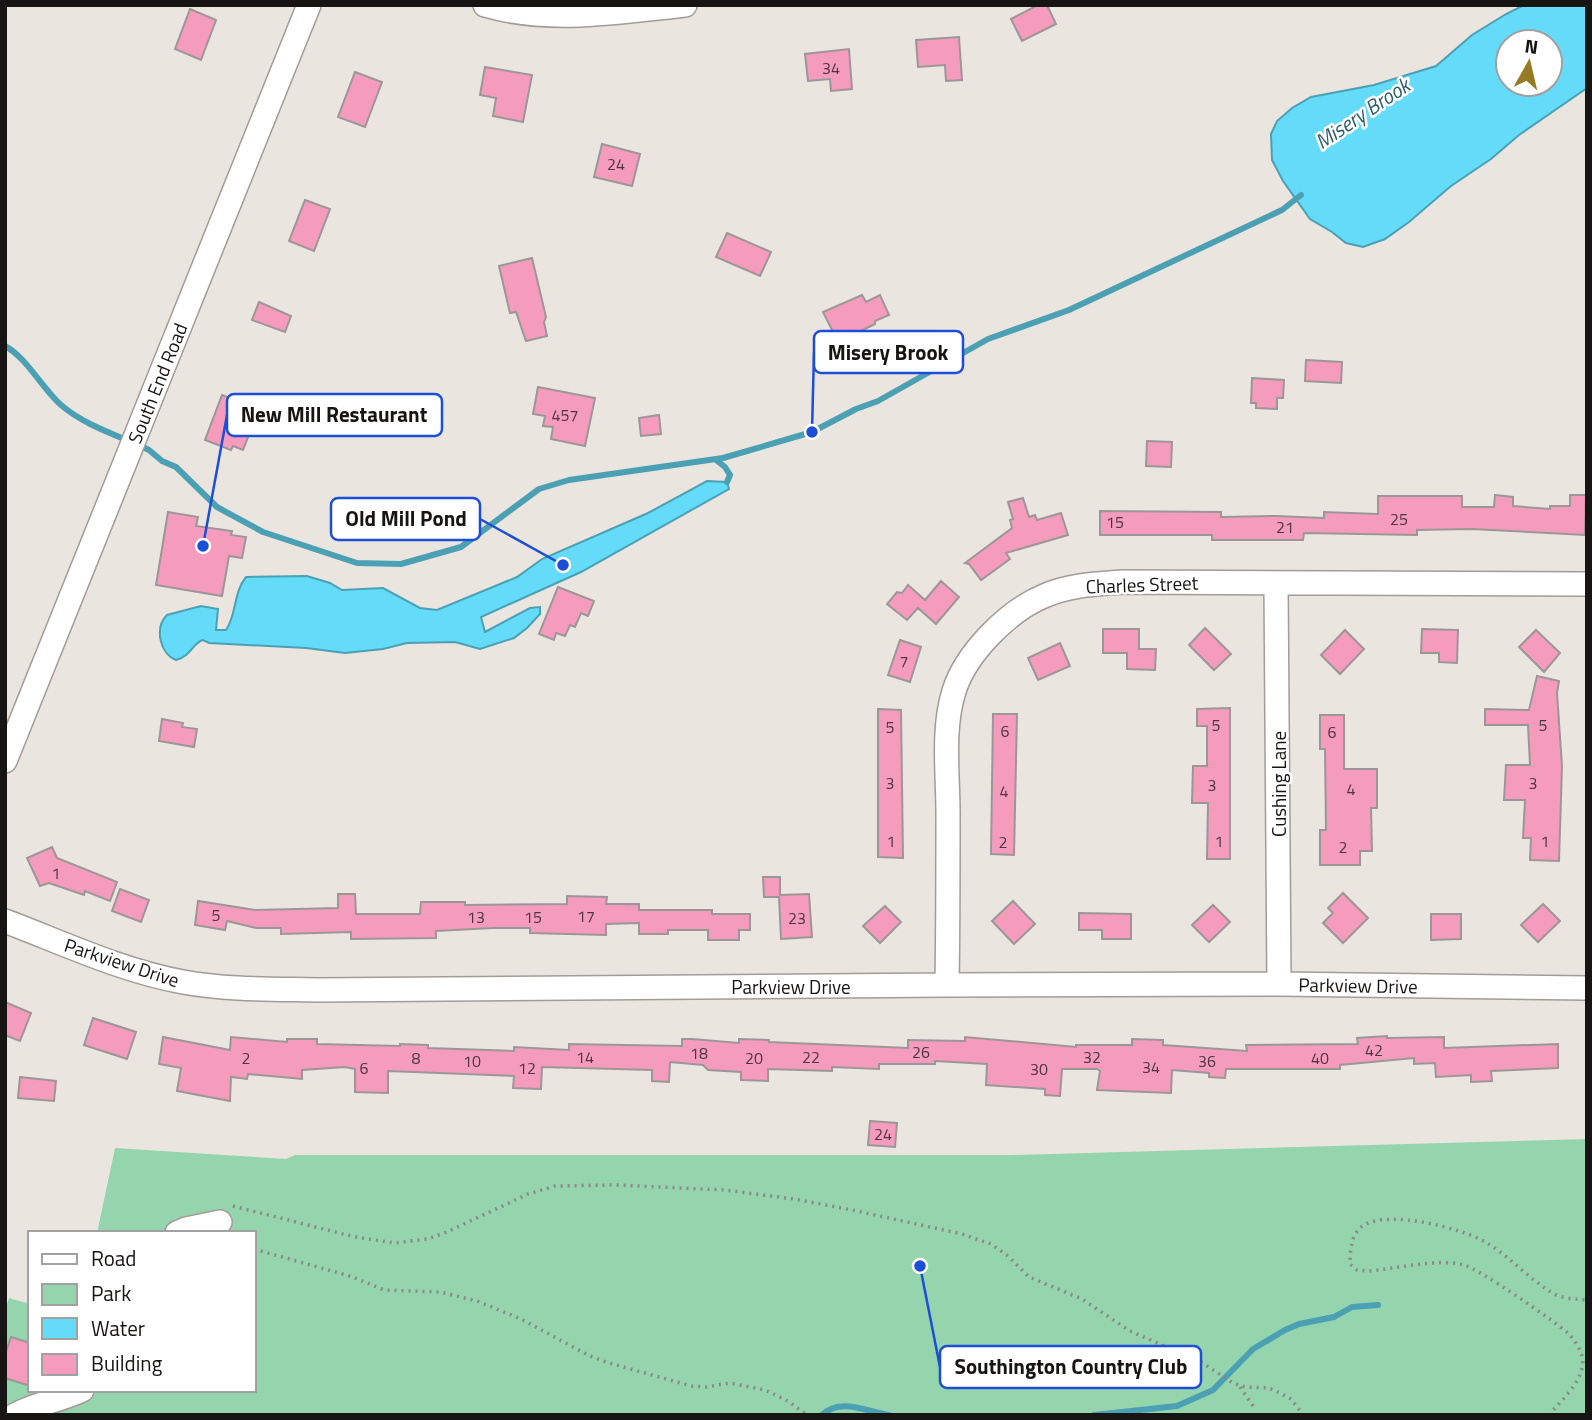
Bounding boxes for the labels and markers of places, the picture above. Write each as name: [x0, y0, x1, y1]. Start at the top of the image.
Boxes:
callout: Misery Brook: [814, 331, 963, 373]
callout: New Mill Restaurant: [227, 394, 442, 436]
callout: Old Mill Pond: [331, 498, 480, 540]
callout: Southington Country Club: [940, 1346, 1201, 1388]

